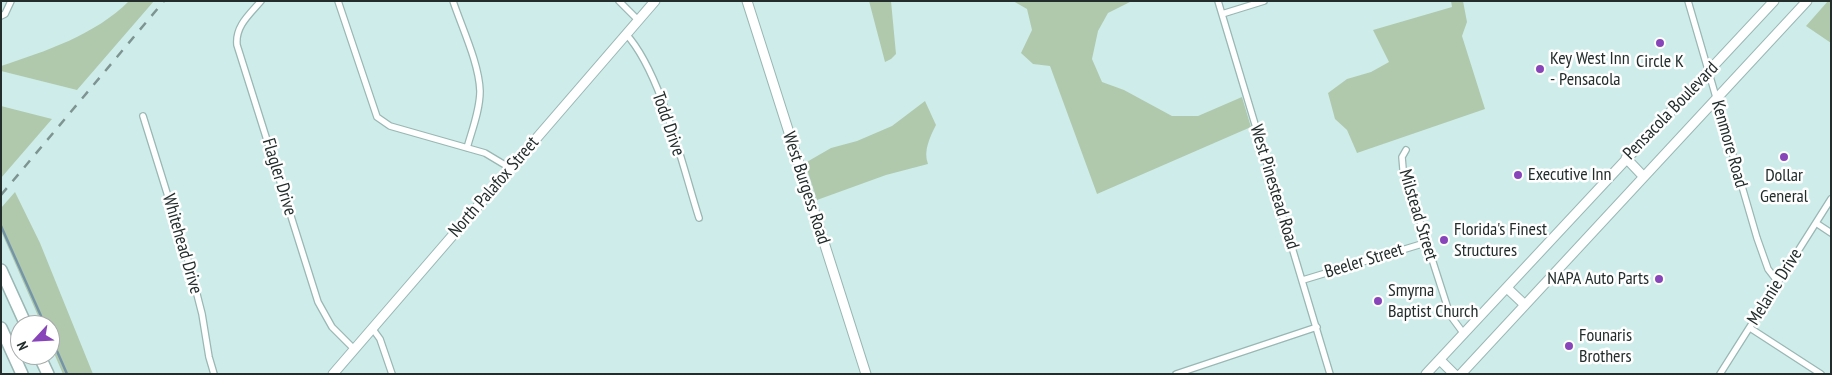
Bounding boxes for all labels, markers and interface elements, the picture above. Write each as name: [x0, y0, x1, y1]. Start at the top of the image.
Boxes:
marker: Circle K: [1654, 37, 1666, 49]
place label: Key West Inn - Pensacola: [1550, 48, 1630, 90]
place label: Circle K: [1636, 51, 1684, 73]
street label: Pensacola Boulevard: [1619, 58, 1723, 164]
marker: Key West Inn - Pensacola: [1534, 63, 1546, 75]
street label: Todd Drive: [647, 89, 689, 159]
street label: Kenmore Road: [1706, 98, 1752, 190]
street label: West Pinestead Road: [1245, 122, 1303, 252]
street label: West Burgess Road: [778, 129, 834, 247]
street label: North Palafox Street: [444, 132, 544, 242]
street label: Flagler Drive: [257, 136, 301, 218]
marker: Dollar General: [1778, 151, 1790, 163]
place label: Executive Inn: [1528, 164, 1611, 186]
place label: Dollar General: [1760, 165, 1808, 208]
street label: Milstead Street: [1394, 167, 1442, 263]
marker: Executive Inn: [1512, 169, 1524, 181]
street label: Whitehead Drive: [157, 192, 207, 296]
place label: Florida's Finest Structures: [1454, 219, 1547, 262]
marker: Florida's Finest Structures: [1438, 234, 1450, 246]
street label: Beeler Street: [1322, 239, 1406, 283]
street label: Melanie Drive: [1743, 245, 1807, 329]
place label: NAPA Auto Parts: [1547, 268, 1649, 290]
marker: NAPA Auto Parts: [1653, 273, 1665, 285]
place label: Smyrna Baptist Church: [1388, 280, 1478, 322]
marker: Smyrna Baptist Church: [1372, 295, 1384, 307]
north arrow: [10, 315, 60, 365]
place label: Founaris Brothers: [1579, 325, 1632, 368]
text: N: [13, 339, 32, 353]
marker: Founaris Brothers: [1563, 340, 1575, 352]

